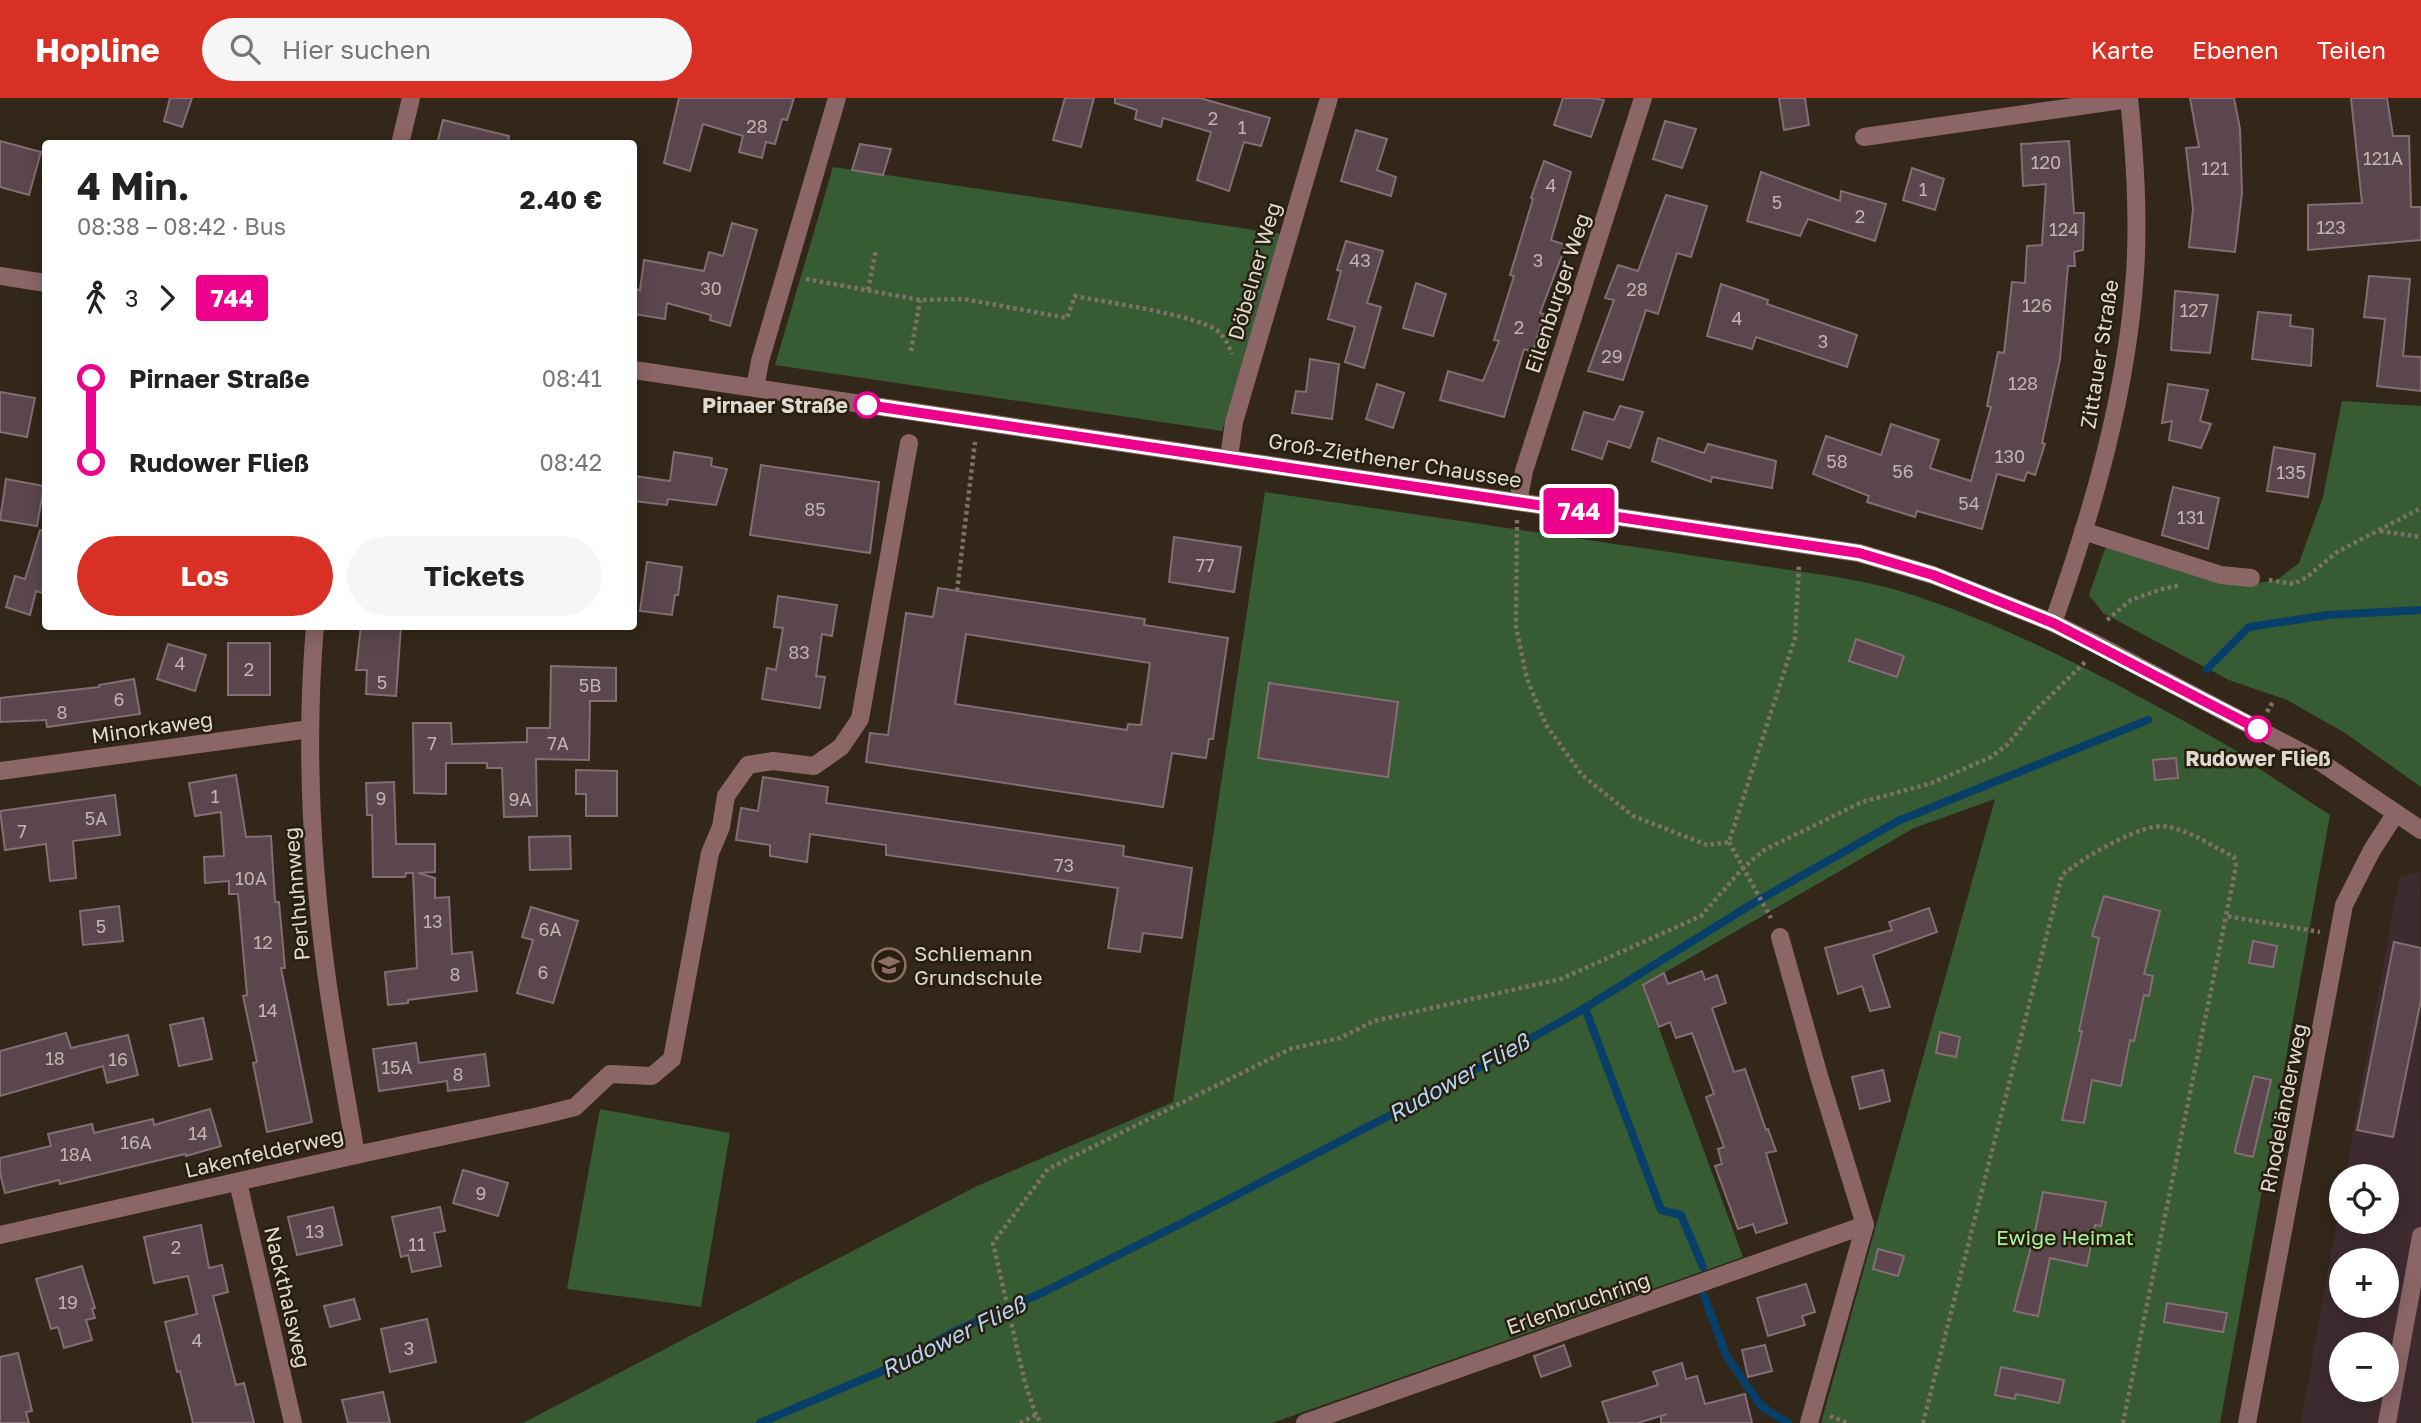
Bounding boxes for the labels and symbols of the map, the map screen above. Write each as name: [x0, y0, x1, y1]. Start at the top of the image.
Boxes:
house number: 2: [1208, 107, 1218, 129]
house number: 28: [746, 115, 768, 137]
house number: 1: [1238, 116, 1247, 138]
house number: 121A: [2363, 147, 2403, 169]
house number: 120: [2031, 151, 2061, 173]
house number: 121: [2201, 157, 2229, 179]
house number: 4: [1546, 174, 1557, 196]
house number: 1: [1919, 178, 1928, 200]
house number: 5: [1772, 191, 1782, 213]
street label: Döbelner Weg: [1222, 199, 1286, 343]
house number: 2: [1855, 205, 1865, 227]
street label: Eilenburger Weg: [1519, 210, 1595, 376]
house number: 123: [2316, 216, 2346, 238]
house number: 124: [2049, 218, 2079, 240]
house number: 43: [1349, 249, 1371, 271]
house number: 3: [1533, 249, 1543, 271]
house number: 30: [700, 277, 722, 299]
house number: 28: [1626, 278, 1648, 300]
street label: Zittauer Straße: [2074, 278, 2124, 430]
house number: 126: [2022, 294, 2052, 316]
house number: 127: [2180, 299, 2208, 321]
house number: 4: [1732, 307, 1743, 329]
house number: 2: [1514, 316, 1524, 338]
house number: 3: [1818, 330, 1828, 352]
house number: 29: [1601, 345, 1623, 367]
house number: 128: [2008, 372, 2038, 394]
place label: Pirnaer Straße: [702, 392, 848, 418]
marker: Pirnaer Straße: [854, 392, 880, 418]
street label: Groß-Ziethener Chaussee: [1266, 427, 1524, 493]
house number: 130: [1995, 445, 2025, 467]
house number: 58: [1826, 450, 1848, 472]
house number: 56: [1892, 460, 1914, 482]
house number: 135: [2276, 461, 2306, 483]
line badge: 744: [1539, 488, 1619, 534]
house number: 54: [1958, 492, 1980, 514]
house number: 85: [804, 498, 826, 520]
house number: 131: [2177, 506, 2205, 528]
house number: 77: [1195, 554, 1215, 576]
house number: 83: [788, 641, 810, 663]
house number: 4: [175, 652, 186, 674]
house number: 2: [244, 658, 254, 680]
house number: 5: [377, 671, 387, 693]
house number: 5B: [579, 674, 601, 696]
house number: 6: [114, 688, 124, 710]
house number: 8: [57, 701, 67, 723]
street label: Minorkaweg: [89, 706, 215, 748]
marker: Rudower Fließ: [2245, 716, 2271, 742]
house number: 7: [427, 732, 437, 754]
house number: 7A: [547, 732, 569, 754]
place label: Rudower Fließ: [2185, 745, 2331, 771]
house number: 1: [211, 785, 220, 807]
house number: 9: [376, 787, 386, 809]
house number: 9A: [509, 788, 531, 810]
house number: 5A: [85, 807, 107, 829]
house number: 7: [17, 820, 27, 842]
street label: Perlhuhnweg: [277, 826, 315, 962]
house number: 73: [1054, 854, 1074, 876]
house number: 10A: [235, 867, 267, 889]
house number: 13: [423, 910, 443, 932]
house number: 5: [96, 915, 106, 937]
house number: 6A: [539, 918, 561, 940]
house number: 12: [253, 931, 273, 953]
place label: Schliemann Grundschule: [914, 940, 1042, 990]
school or university icon: Schliemann Grundschule: [870, 946, 908, 984]
house number: 6: [538, 961, 548, 983]
house number: 8: [450, 963, 460, 985]
house number: 14: [258, 999, 278, 1021]
street label: Rhodeländerweg: [2254, 1021, 2312, 1195]
water label: Rudower Fließ: [1382, 1026, 1535, 1127]
house number: 18: [45, 1047, 65, 1069]
house number: 16: [108, 1048, 128, 1070]
house number: 15A: [381, 1056, 413, 1078]
house number: 8: [453, 1063, 463, 1085]
street label: Lakenfelderweg: [182, 1121, 346, 1183]
house number: 14: [188, 1122, 208, 1144]
house number: 16A: [120, 1131, 152, 1153]
house number: 18A: [60, 1143, 92, 1165]
house number: 9: [476, 1182, 486, 1204]
house number: 13: [305, 1220, 325, 1242]
street label: Nackthalsweg: [259, 1224, 317, 1370]
park label: Ewige Heimat: [1996, 1224, 2134, 1250]
house number: 11: [408, 1233, 426, 1255]
house number: 2: [171, 1236, 181, 1258]
street label: Erlenbruchring: [1503, 1266, 1653, 1340]
water label: Rudower Fließ: [876, 1288, 1031, 1383]
house number: 19: [58, 1291, 78, 1313]
house number: 4: [192, 1329, 203, 1351]
house number: 3: [404, 1337, 414, 1359]

